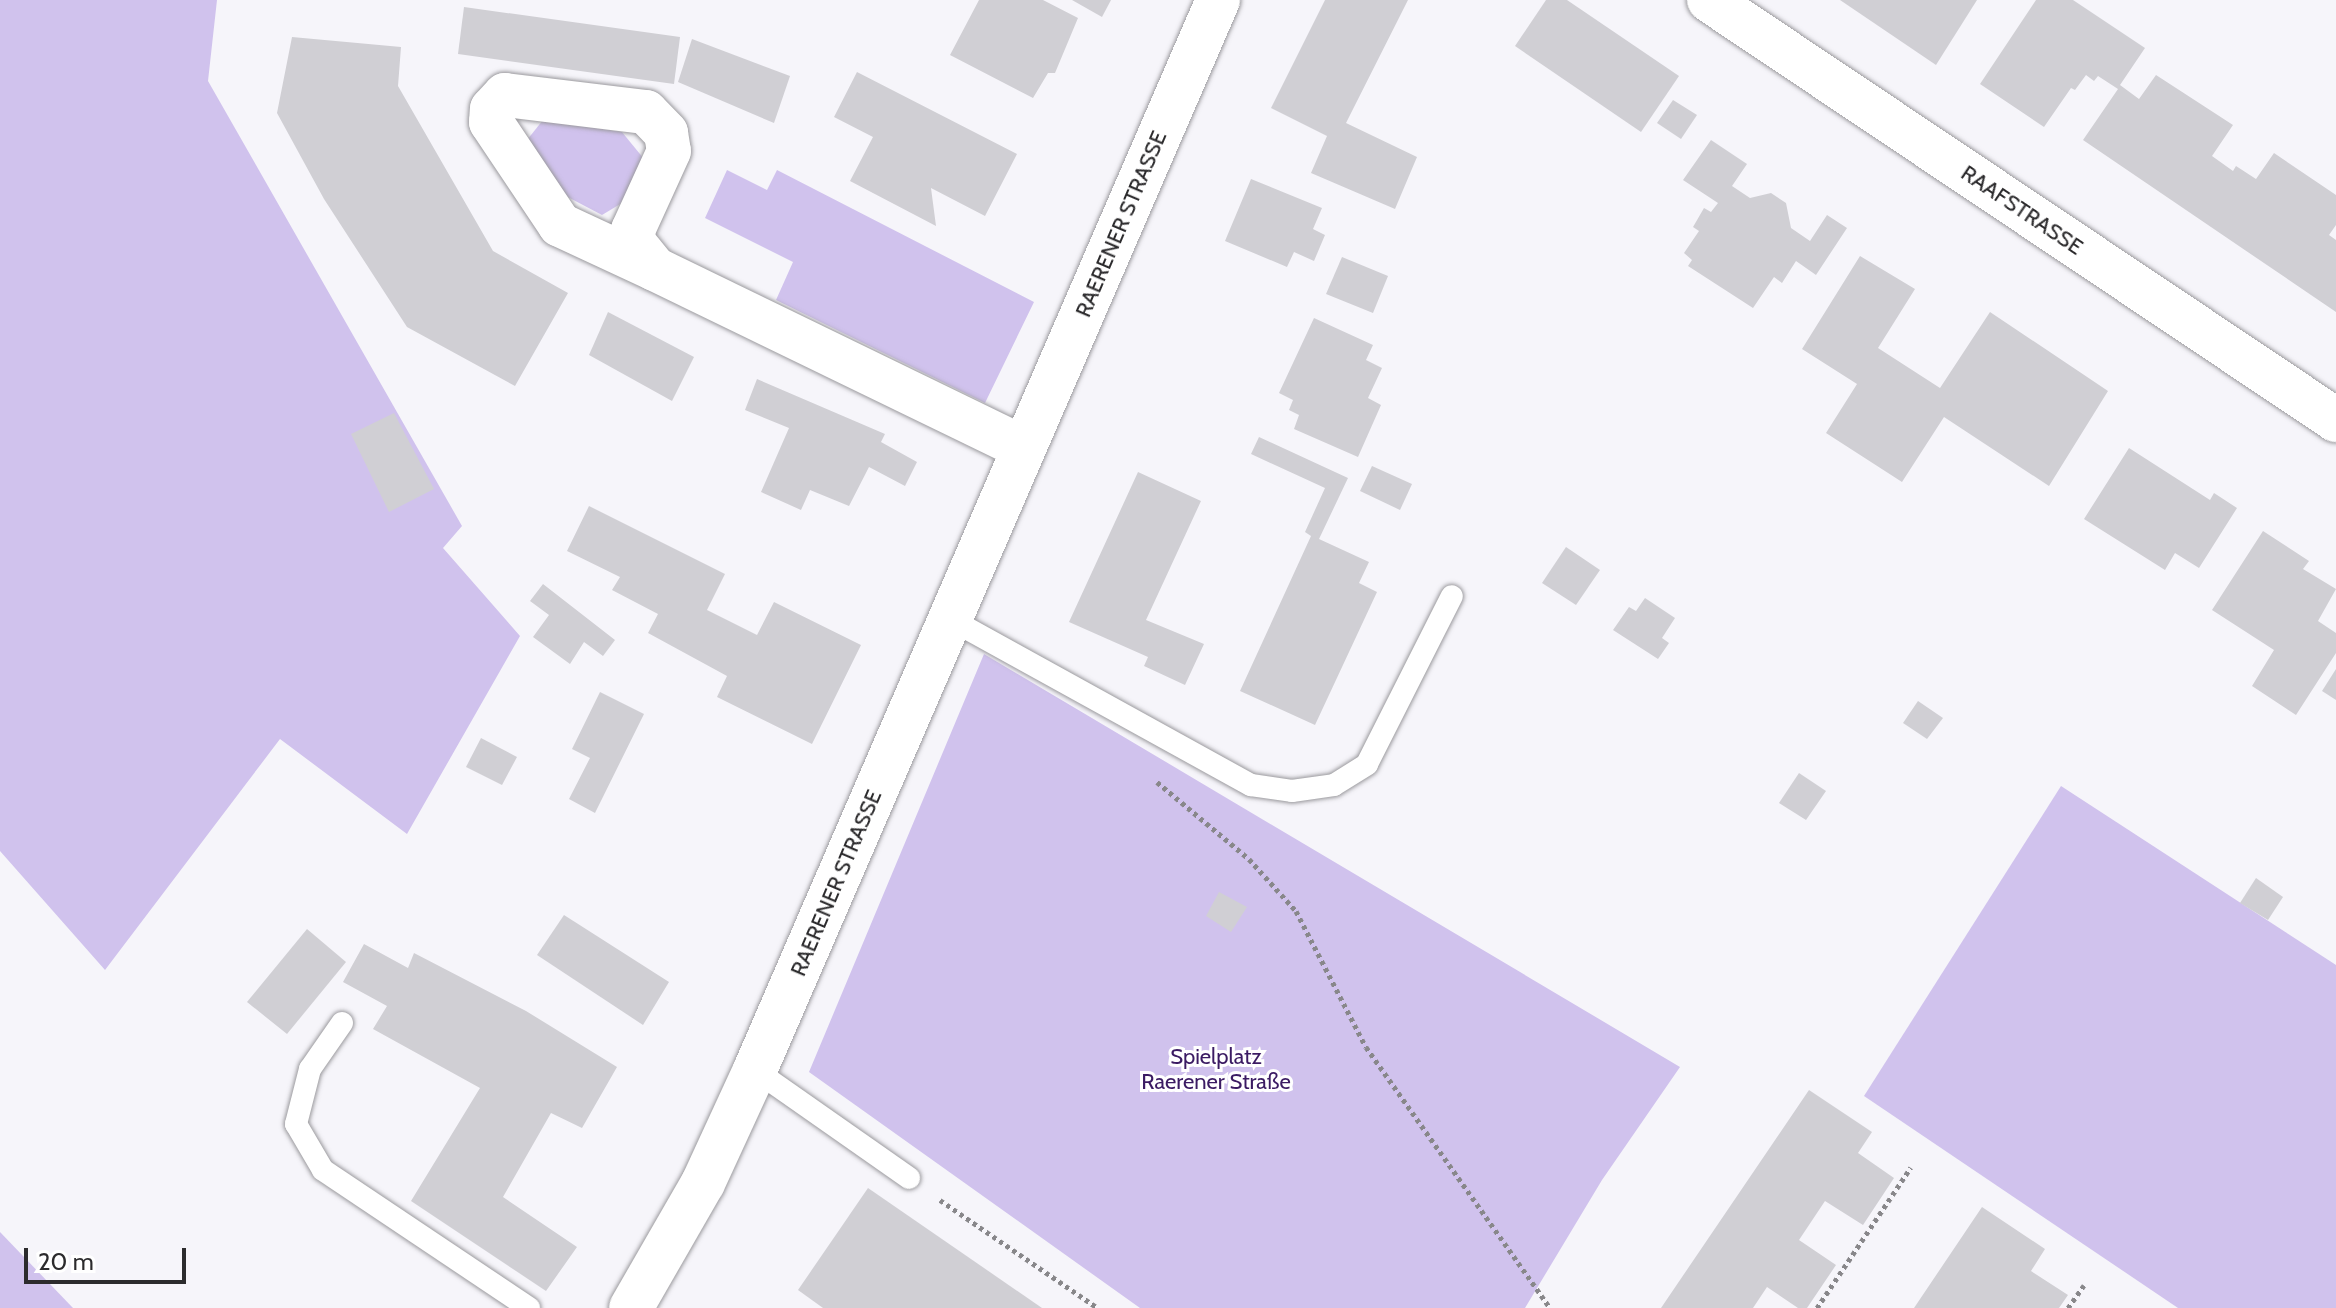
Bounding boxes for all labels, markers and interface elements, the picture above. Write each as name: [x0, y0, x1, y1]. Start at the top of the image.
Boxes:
street label: RAERENER STRASSE: [1070, 127, 1172, 321]
street label: RAAFSTRASSE: [1956, 160, 2088, 260]
street label: RAERENER STRASSE: [785, 786, 887, 980]
park label: Spielplatz Raerener Straße: [1141, 1043, 1291, 1094]
scale bar: [28, 1232, 190, 1282]
text: 20 m: [38, 1247, 94, 1276]

